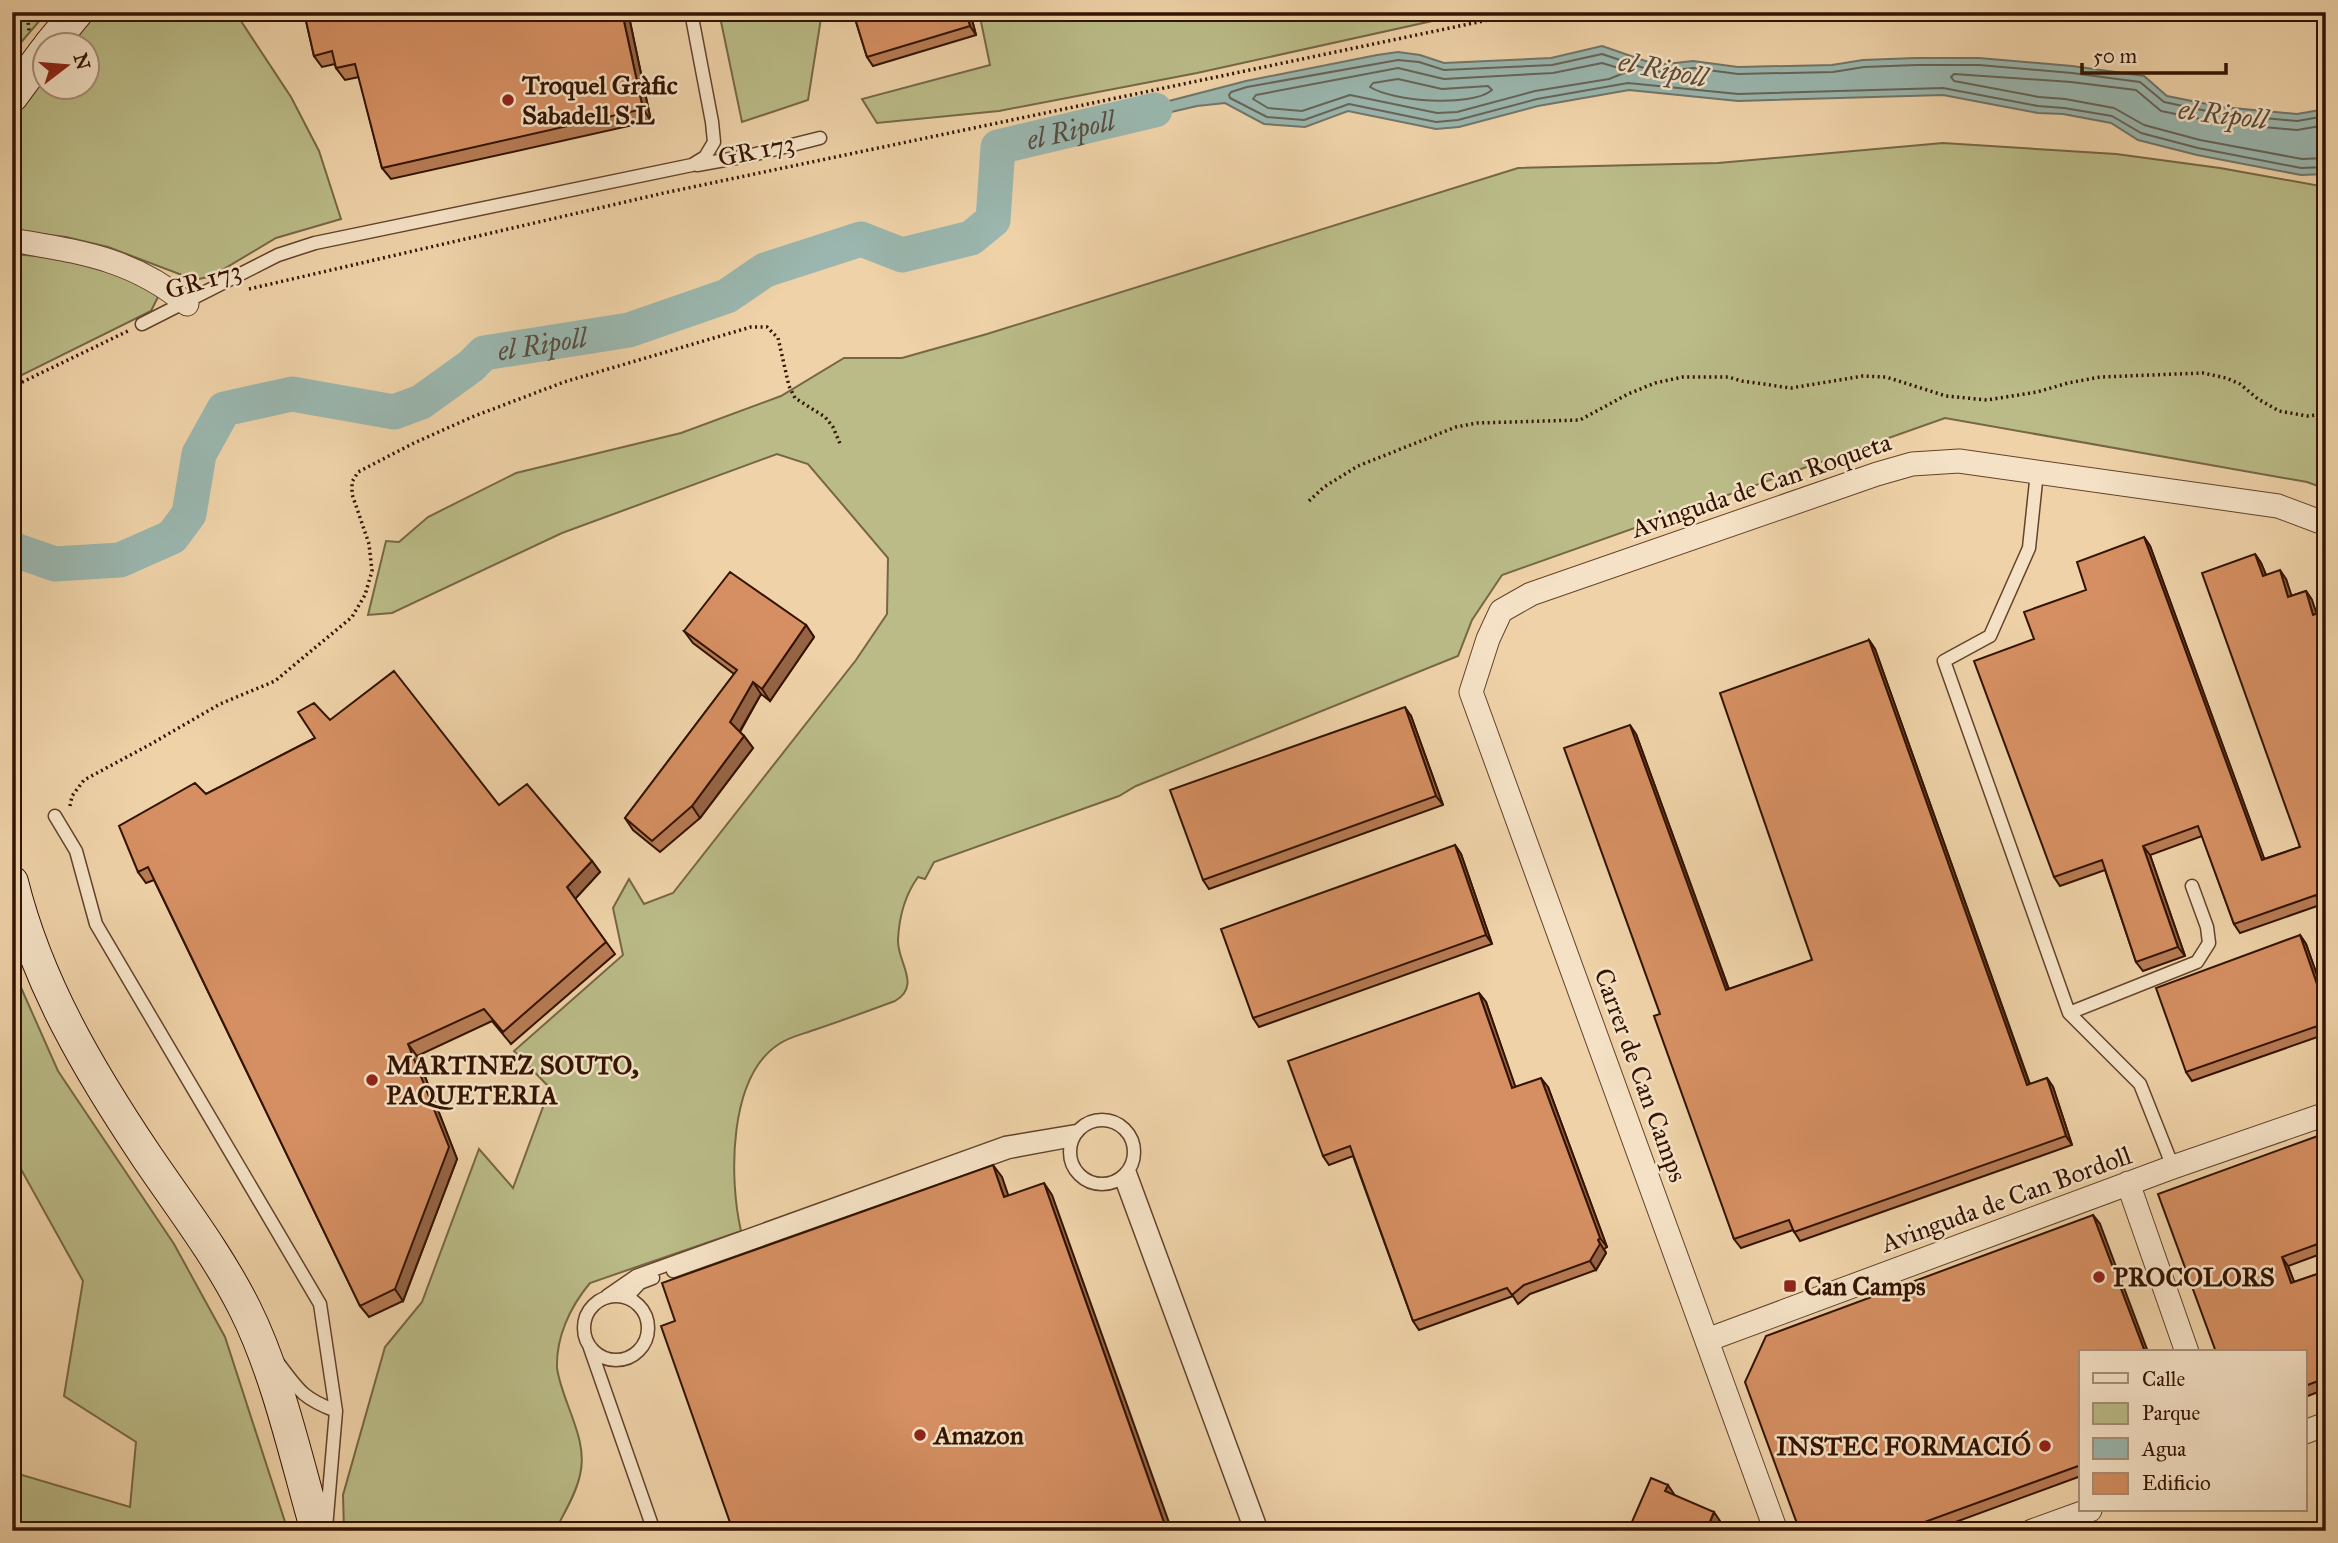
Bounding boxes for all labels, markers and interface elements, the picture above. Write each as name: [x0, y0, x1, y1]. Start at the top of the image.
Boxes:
north arrow: [32, 32, 102, 102]
scale bar: [2082, 32, 2226, 76]
text: 50 m: [2093, 43, 2138, 69]
water label: el Ripoll: [1616, 44, 1713, 96]
text: N: [69, 51, 95, 72]
place label: Troquel Gràfic Sabadell S.L: [521, 69, 678, 131]
marker: Troquel Gràfic Sabadell S.L: [500, 92, 516, 108]
water label: el Ripoll: [2176, 92, 2272, 138]
water label: el Ripoll: [1023, 103, 1121, 158]
street label: GR 173: [715, 126, 797, 174]
street label: GR 173: [161, 254, 245, 306]
water label: el Ripoll: [495, 320, 591, 369]
street label: Avinguda de Can Roqueta: [1626, 425, 1895, 545]
street label: Carrer de Can Camps: [1587, 964, 1695, 1186]
place label: MARTINEZ SOUTO, PAQUETERIA: [386, 1049, 639, 1111]
marker: MARTINEZ SOUTO, PAQUETERIA: [364, 1072, 380, 1088]
street label: Avinguda de Can Bordoll: [1875, 1139, 2136, 1260]
place label: PROCOLORS: [2113, 1261, 2275, 1293]
marker: PROCOLORS: [2091, 1269, 2107, 1285]
place label: Can Camps: [1804, 1270, 1926, 1302]
marker: Can Camps: [1782, 1278, 1798, 1294]
legend: [2079, 1350, 2306, 1512]
text: Calle: [2142, 1366, 2185, 1392]
text: Parque: [2142, 1400, 2201, 1426]
place label: Amazon: [932, 1419, 1024, 1451]
marker: Amazon: [912, 1427, 928, 1443]
place label: INSTEC FORMACIÓ: [1776, 1430, 2031, 1462]
text: Agua: [2141, 1436, 2186, 1462]
marker: INSTEC FORMACIÓ: [2037, 1438, 2053, 1454]
text: Edificio: [2142, 1470, 2211, 1496]

